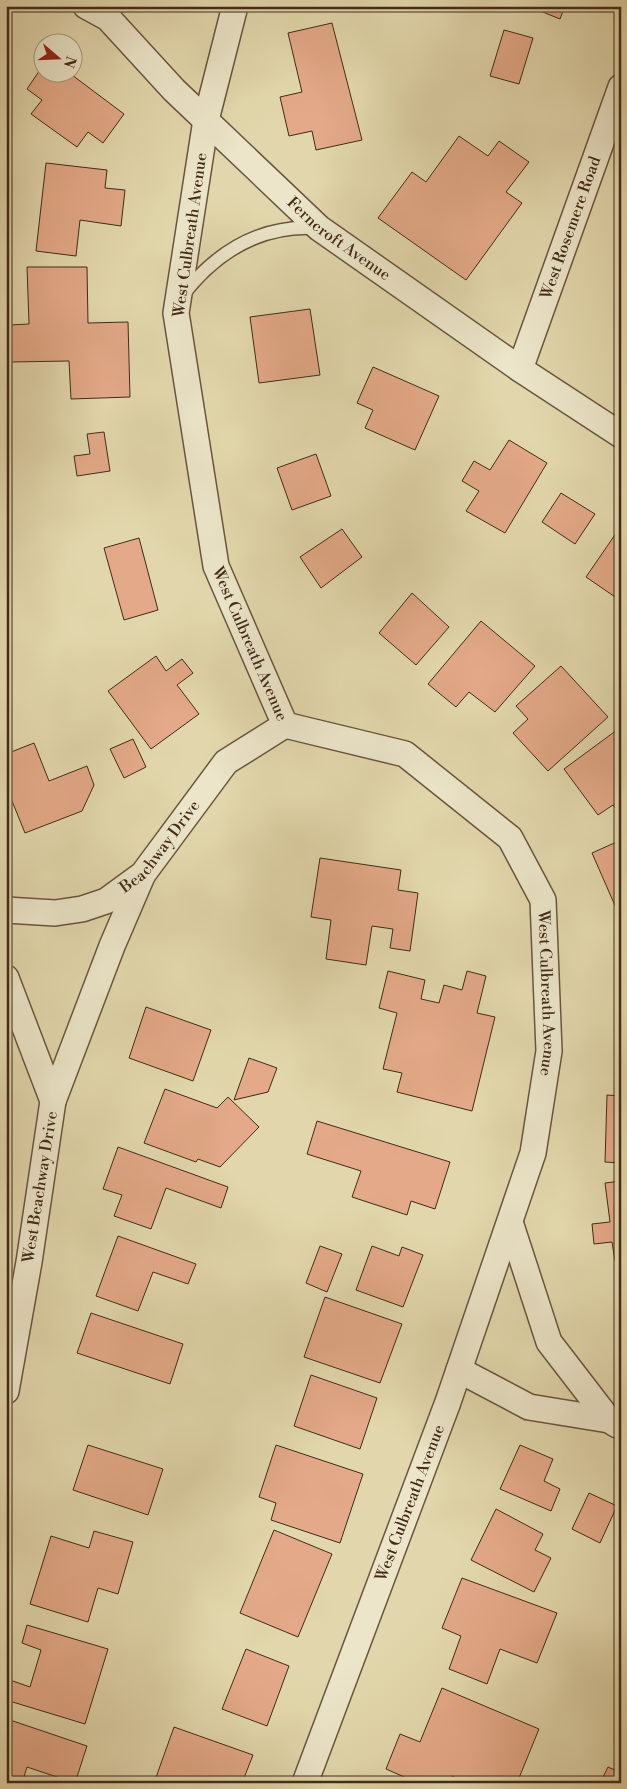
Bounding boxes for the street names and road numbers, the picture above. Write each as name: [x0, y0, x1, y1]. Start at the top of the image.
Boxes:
street label: West Culbreath Avenue: [168, 151, 211, 320]
street label: West Rosemere Road: [536, 154, 605, 303]
street label: Ferncroft Avenue: [282, 193, 394, 285]
street label: West Culbreath Avenue: [207, 563, 292, 724]
street label: Beachway Drive: [115, 796, 204, 898]
street label: West Culbreath Avenue: [533, 909, 559, 1078]
street label: West Beachway Drive: [18, 1110, 62, 1265]
street label: West Culbreath Avenue: [371, 1422, 449, 1585]

